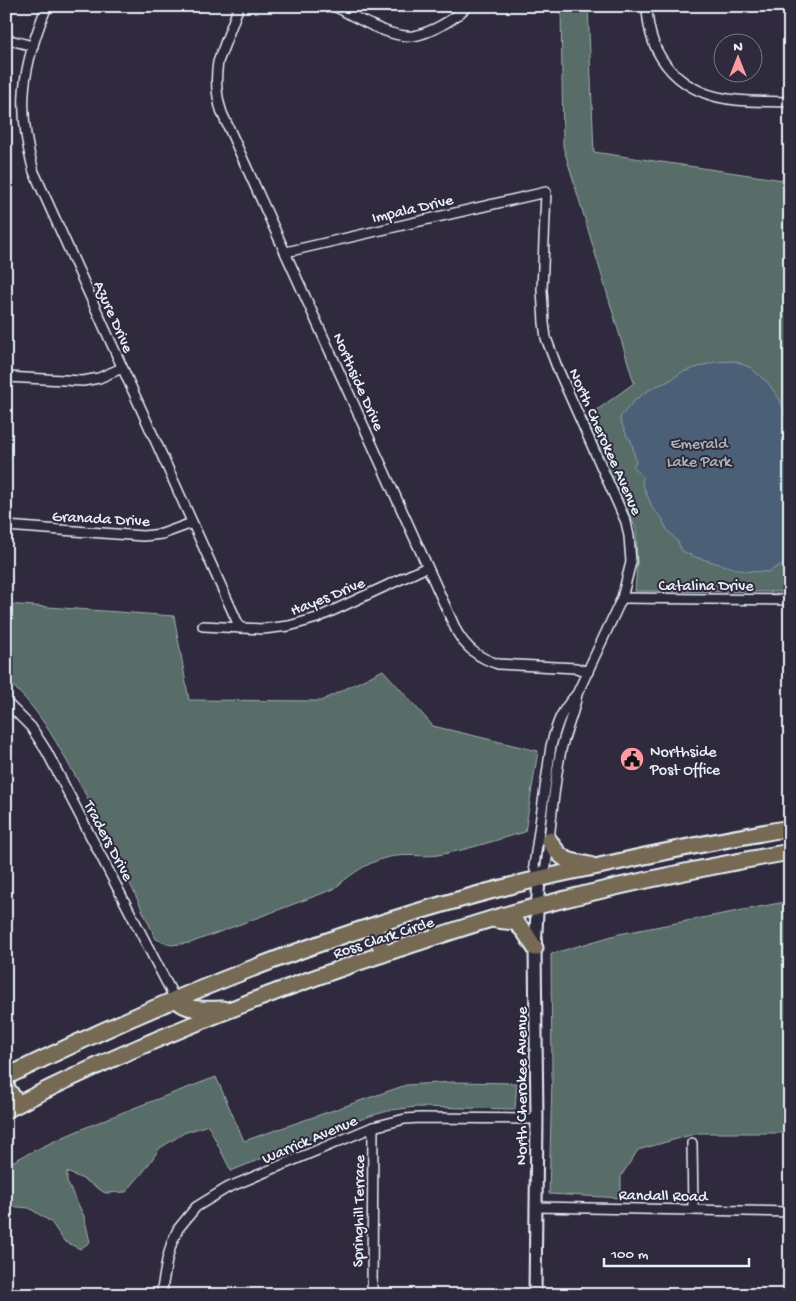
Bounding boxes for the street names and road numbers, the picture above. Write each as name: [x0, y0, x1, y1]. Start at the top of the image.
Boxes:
street label: Impala Drive: [370, 192, 456, 229]
street label: Azure Drive: [88, 279, 136, 357]
street label: Northside Drive: [327, 331, 387, 435]
street label: North Cherokee Avenue: [563, 366, 645, 519]
street label: Granada Drive: [51, 508, 151, 533]
street label: Hayes Drive: [288, 574, 369, 622]
street label: Catalina Drive: [658, 578, 754, 597]
street label: Traders Drive: [77, 797, 136, 886]
street label: Ross Clark Circle: [331, 914, 438, 965]
street label: North Cherokee Avenue: [514, 1006, 533, 1165]
street label: Warrick Avenue: [260, 1112, 362, 1170]
street label: Springhill Terrace: [350, 1154, 371, 1267]
street label: Randall Road: [618, 1187, 709, 1208]

